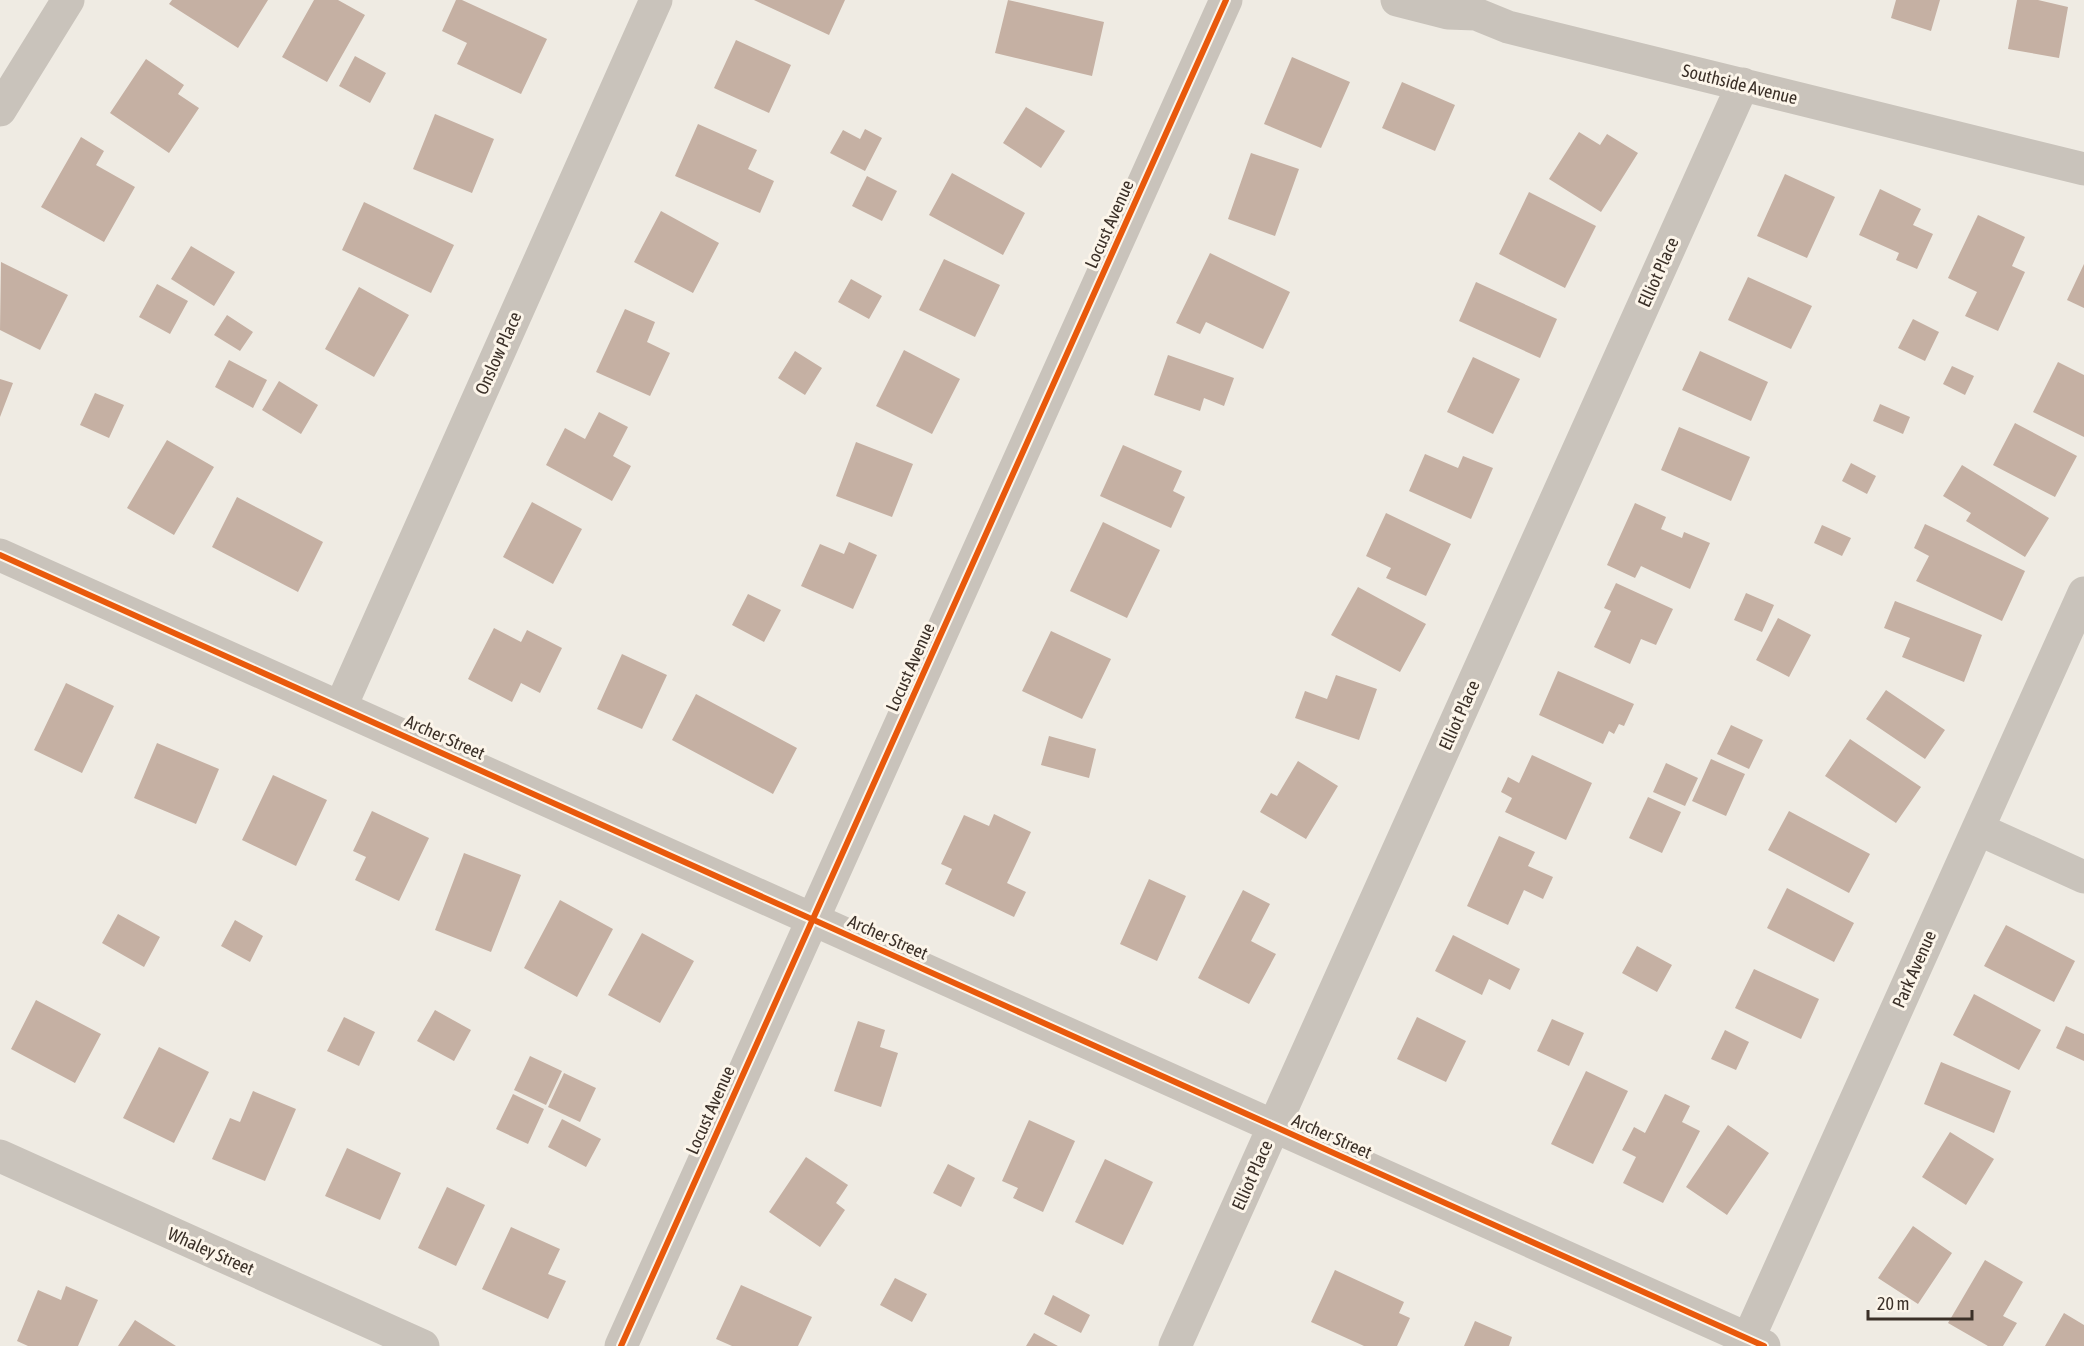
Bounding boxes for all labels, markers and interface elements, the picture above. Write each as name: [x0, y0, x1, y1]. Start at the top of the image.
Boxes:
street label: Southside Avenue: [1680, 60, 1800, 108]
street label: Locust Avenue: [1080, 177, 1138, 271]
street label: Elliot Place: [1633, 234, 1683, 310]
street label: Onslow Place: [470, 308, 526, 398]
street label: Locust Avenue: [881, 620, 939, 714]
street label: Elliot Place: [1434, 677, 1484, 753]
street label: Archer Street: [402, 710, 488, 764]
street label: Archer Street: [845, 910, 931, 964]
street label: Park Avenue: [1888, 927, 1940, 1011]
street label: Locust Avenue: [681, 1063, 739, 1157]
street label: Archer Street: [1289, 1109, 1375, 1163]
street label: Elliot Place: [1227, 1137, 1277, 1213]
street label: Whaley Street: [165, 1223, 257, 1279]
scale bar: [1868, 1283, 1972, 1321]
text: 20 m: [1877, 1293, 1909, 1314]

